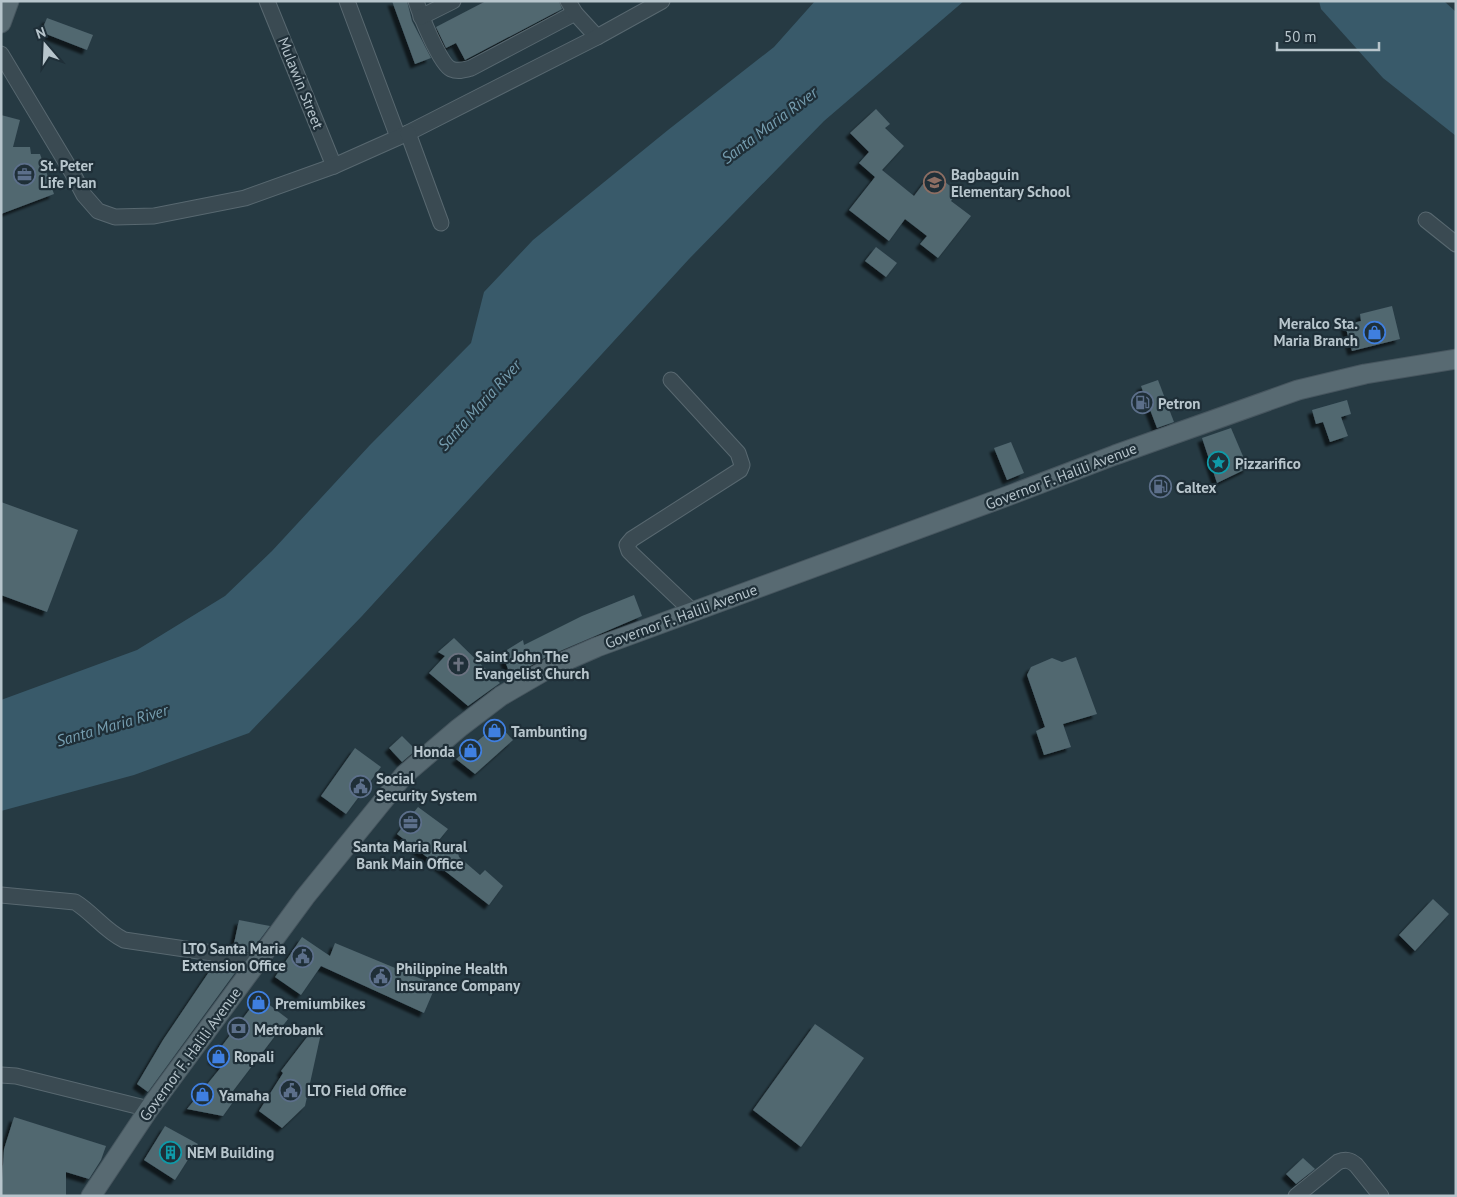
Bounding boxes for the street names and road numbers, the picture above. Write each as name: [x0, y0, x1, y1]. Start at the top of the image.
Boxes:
street label: Mulawin Street: [274, 34, 328, 132]
street label: Governor F. Halili Avenue: [983, 438, 1139, 514]
street label: Governor F. Halili Avenue: [602, 580, 760, 652]
street label: Governor F. Halili Avenue: [135, 983, 245, 1125]

